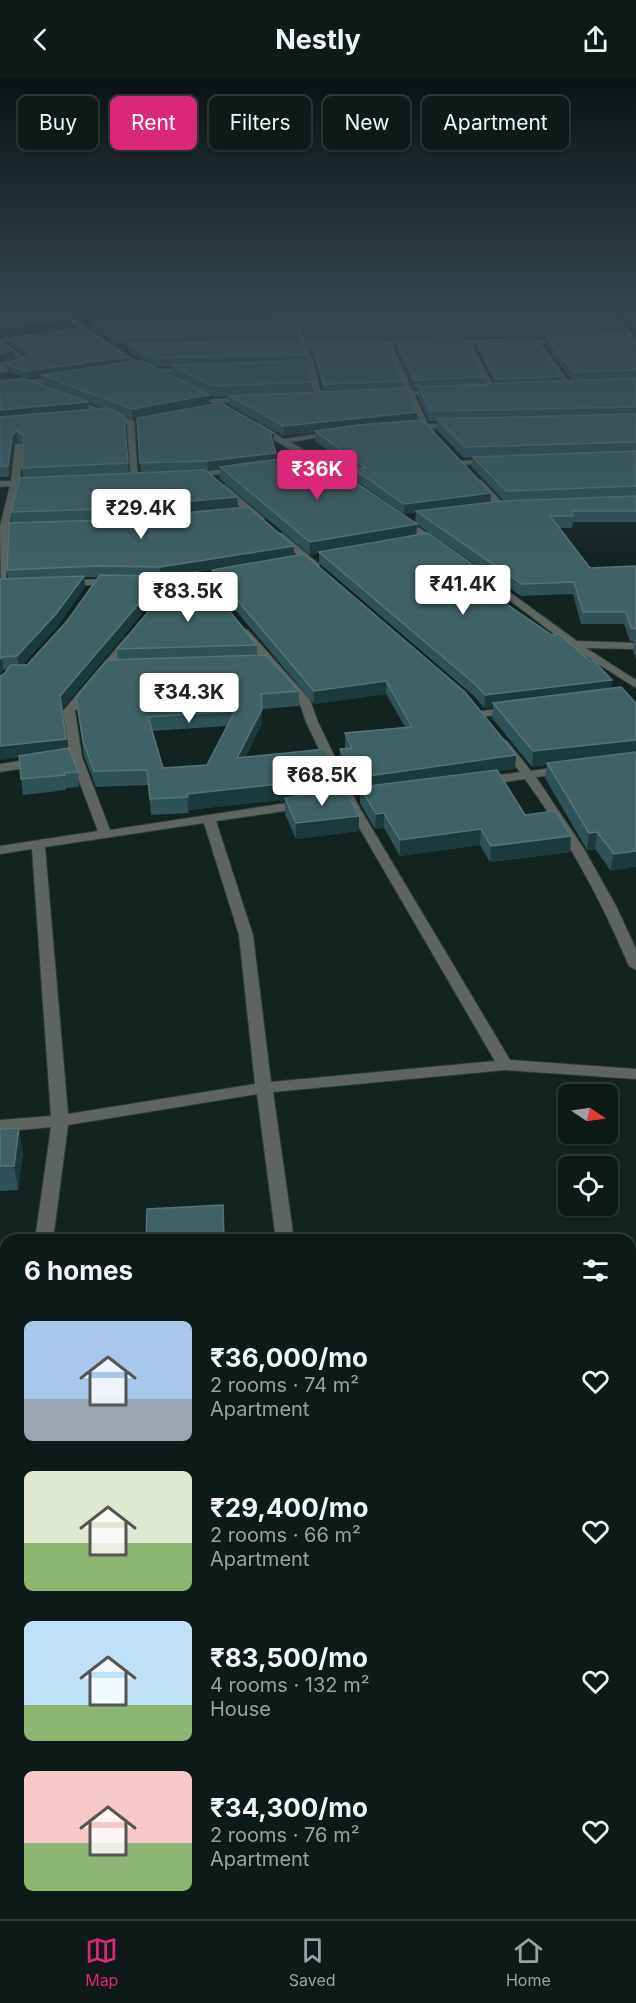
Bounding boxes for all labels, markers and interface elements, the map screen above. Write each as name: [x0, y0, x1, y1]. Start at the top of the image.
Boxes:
icon: back: [24, 23, 57, 56]
text: Nestly: [275, 23, 361, 56]
icon: share: [579, 23, 612, 56]
chip: Buy: [18, 96, 98, 150]
chip: Rent: [110, 96, 197, 150]
chip: Filters: [209, 96, 311, 150]
chip: New: [323, 96, 410, 150]
chip: Apartment: [422, 96, 569, 150]
pin: ₹36K: [281, 450, 353, 501]
text: ₹36K: [291, 457, 343, 481]
pin: ₹29.4K: [92, 489, 190, 540]
text: ₹29.4K: [105, 496, 177, 520]
pin: ₹41.4K: [414, 565, 512, 616]
pin: ₹83.5K: [139, 572, 237, 623]
text: ₹41.4K: [429, 572, 497, 596]
text: ₹83.5K: [153, 579, 223, 603]
pin: ₹34.3K: [140, 673, 238, 724]
text: ₹34.3K: [154, 680, 224, 704]
pin: ₹68.5K: [273, 756, 371, 807]
text: ₹68.5K: [287, 763, 357, 787]
north arrow: [558, 1084, 618, 1144]
map controls: [558, 1084, 618, 1216]
button: locate: [558, 1156, 618, 1216]
icon: filters: [579, 1254, 612, 1287]
text: 6 homes: [24, 1255, 133, 1286]
text: ₹36,000/mo: [210, 1342, 368, 1373]
icon: home: [72, 1345, 144, 1417]
icon: heart: [579, 1365, 612, 1398]
text: 2 rooms · 74 m²: [210, 1373, 359, 1397]
text: Apartment: [210, 1397, 309, 1421]
text: ₹29,400/mo: [210, 1492, 368, 1523]
icon: home: [72, 1495, 144, 1567]
icon: heart: [579, 1515, 612, 1548]
text: 2 rooms · 66 m²: [210, 1523, 361, 1547]
text: Apartment: [210, 1547, 309, 1571]
text: ₹83,500/mo: [210, 1642, 368, 1673]
icon: home: [72, 1645, 144, 1717]
icon: heart: [579, 1665, 612, 1698]
text: 4 rooms · 132 m²: [210, 1673, 369, 1697]
text: House: [210, 1697, 271, 1721]
text: ₹34,300/mo: [210, 1792, 368, 1823]
icon: home: [72, 1795, 144, 1867]
icon: heart: [579, 1815, 612, 1848]
text: 2 rooms · 76 m²: [210, 1823, 359, 1847]
text: Apartment: [210, 1847, 309, 1871]
tab: Map: [85, 1934, 118, 1990]
tab: Saved: [289, 1934, 336, 1990]
tab: Home: [506, 1934, 551, 1990]

